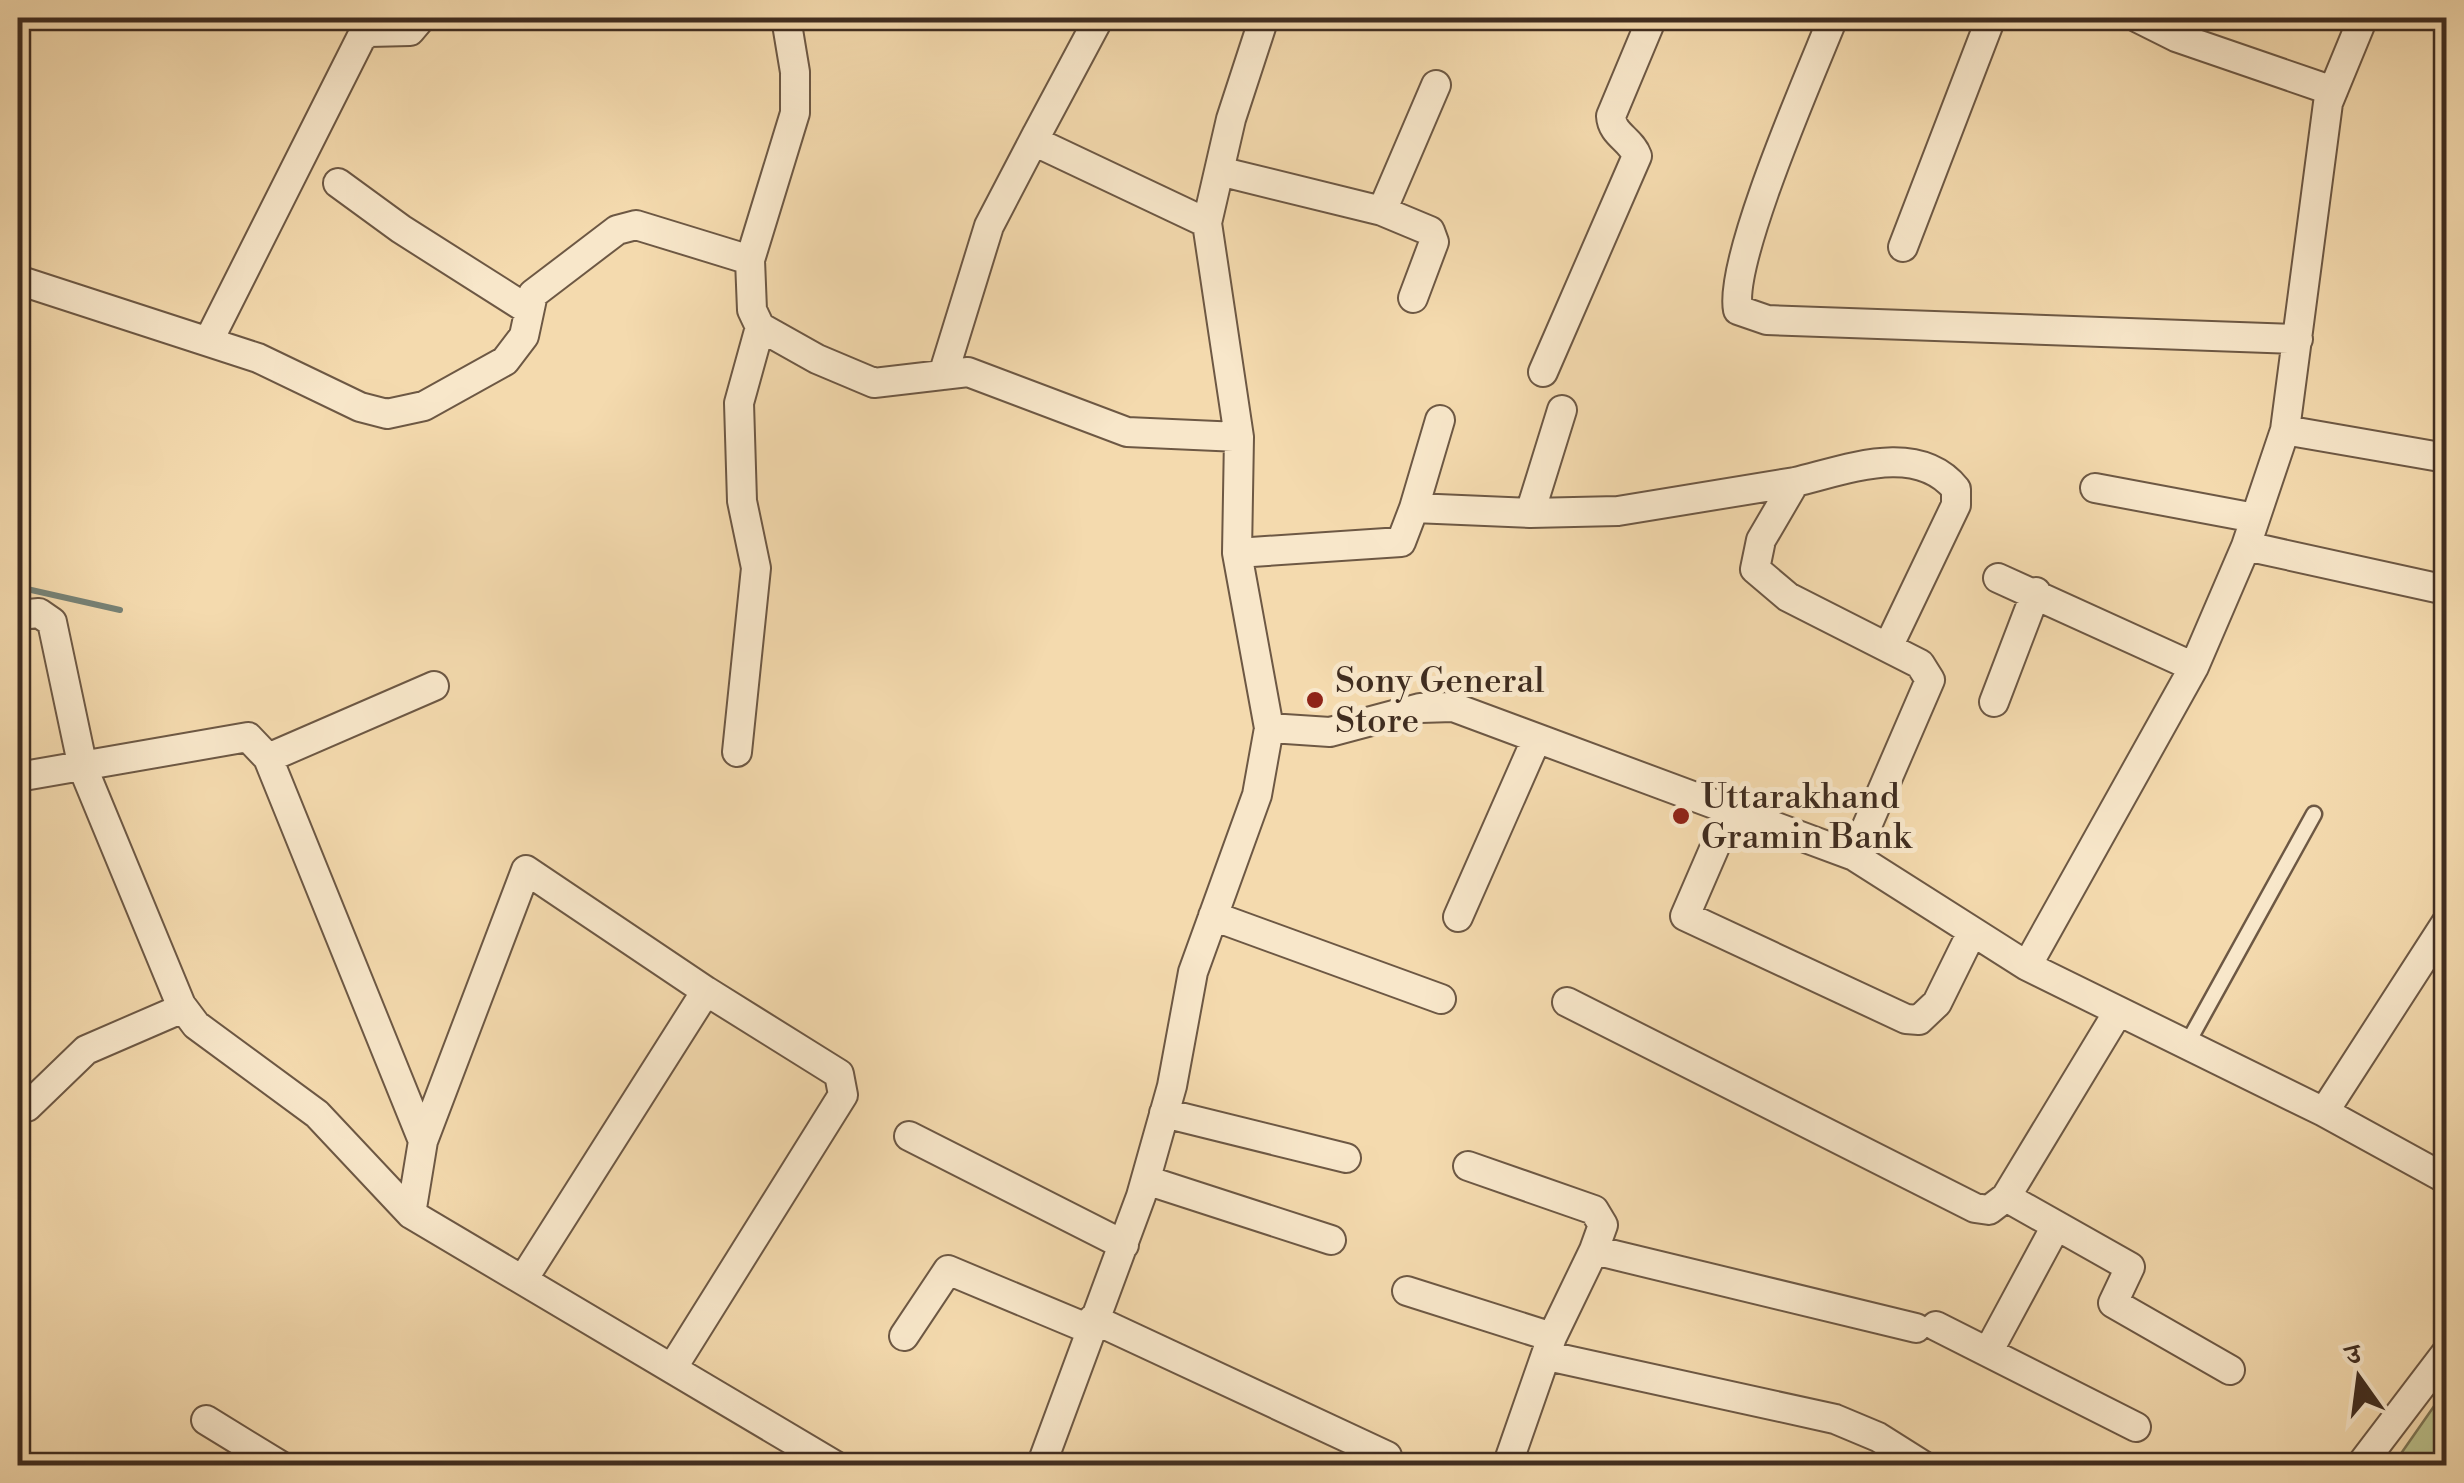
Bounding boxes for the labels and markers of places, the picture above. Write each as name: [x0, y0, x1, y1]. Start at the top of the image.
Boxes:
place label: Sony General Store: [1335, 660, 1545, 743]
marker: Sony General Store: [1304, 689, 1326, 711]
place label: Uttarakhand Gramin Bank: [1701, 776, 1913, 859]
marker: Uttarakhand Gramin Bank: [1670, 805, 1692, 827]

